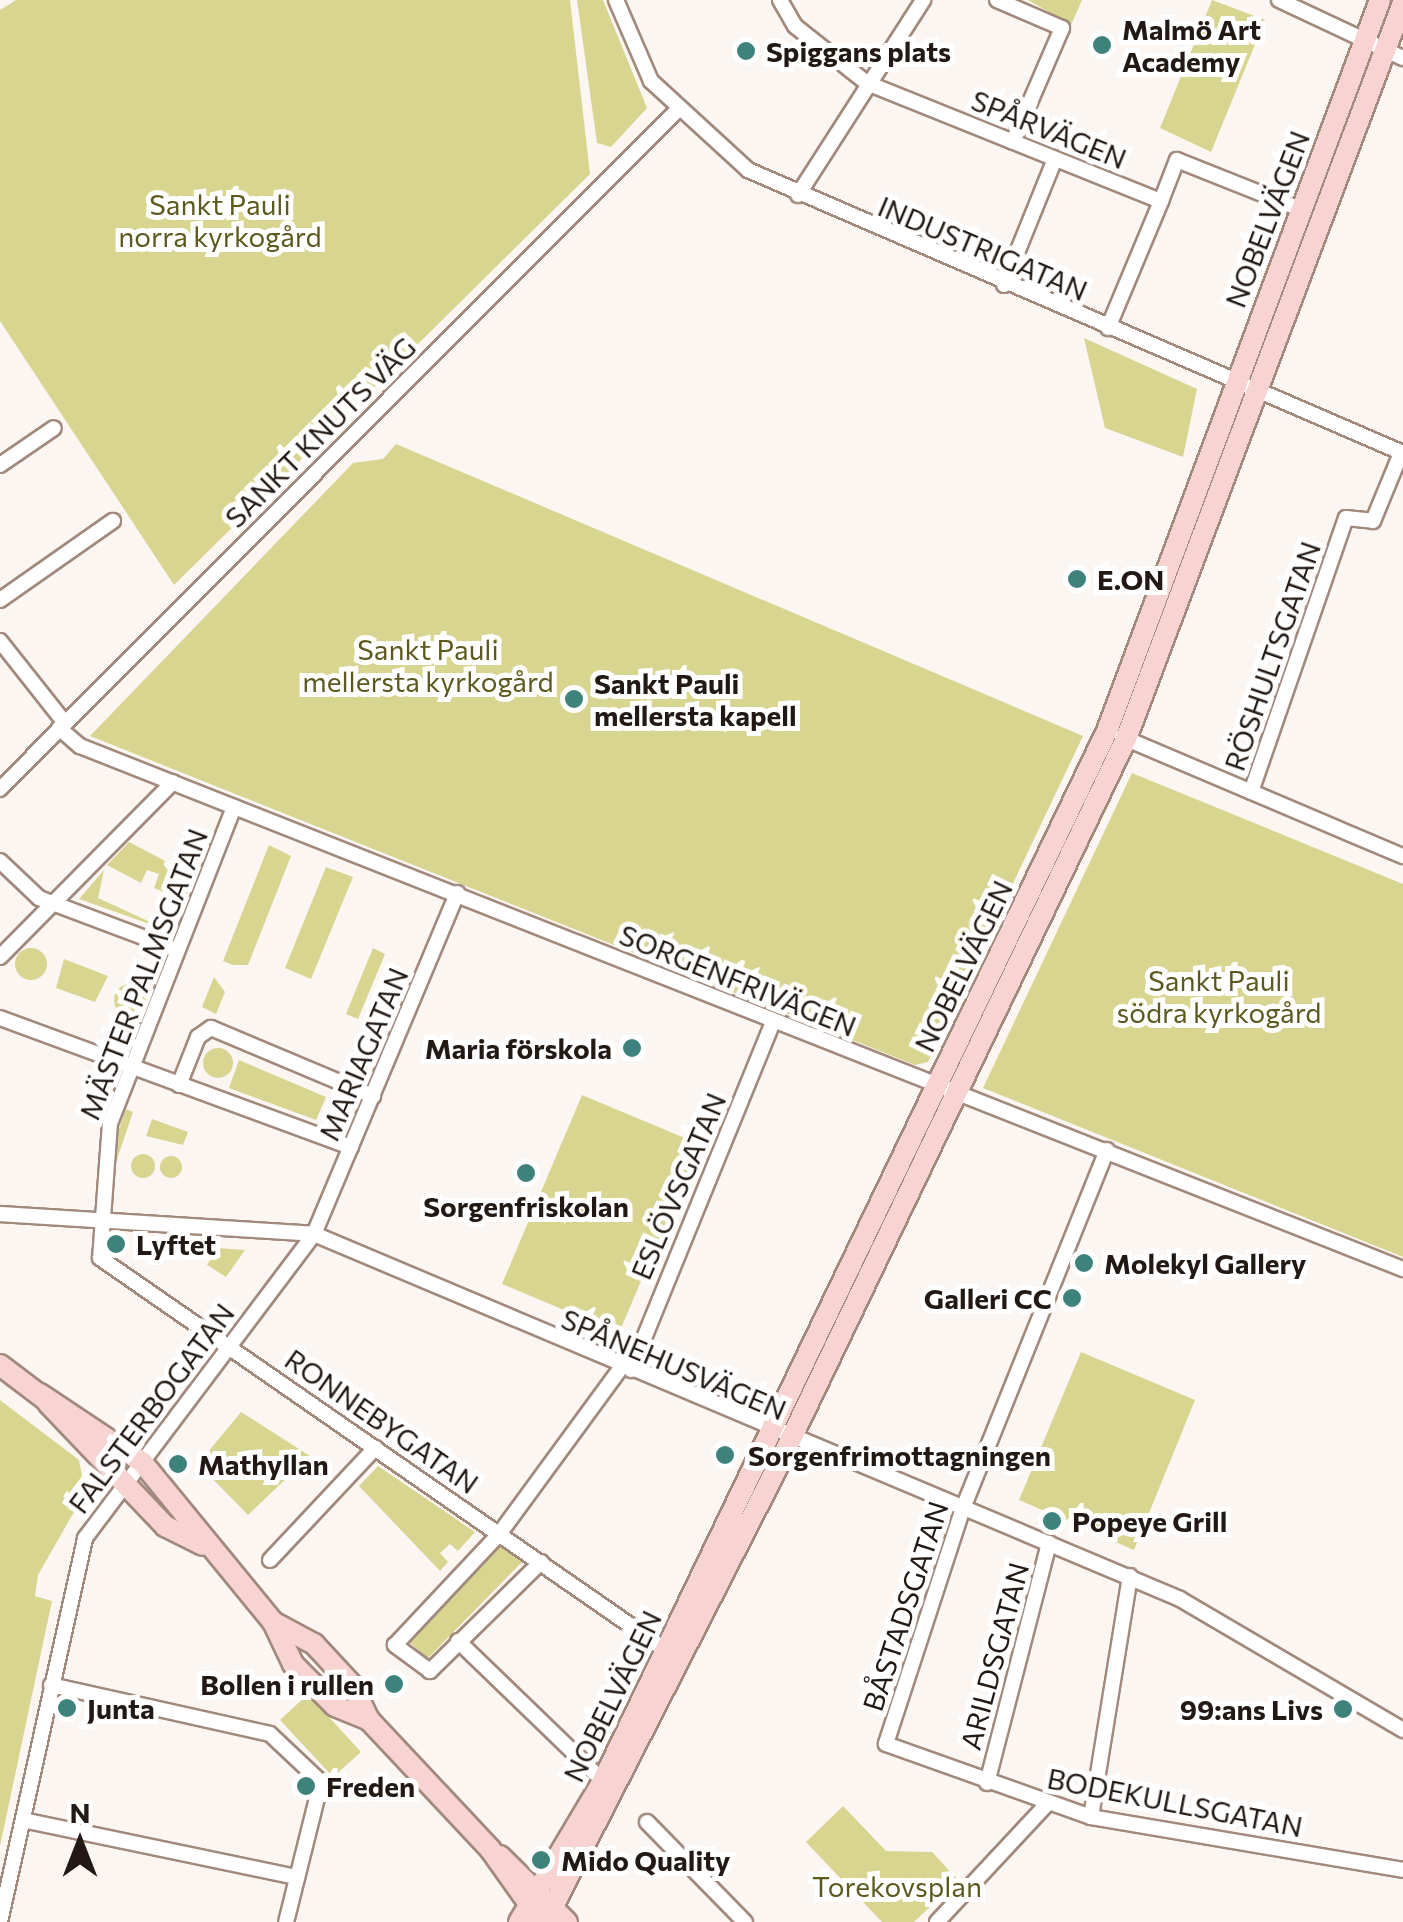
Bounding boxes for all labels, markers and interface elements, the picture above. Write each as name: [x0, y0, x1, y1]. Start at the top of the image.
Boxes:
place label: Malmö Art Academy: [1122, 12, 1261, 78]
place label: Spiggans plats: [766, 34, 951, 68]
marker: Malmö Art Academy: [1091, 34, 1113, 56]
marker: Spiggans plats: [735, 40, 757, 62]
street label: SPÅRVÄGEN: [967, 83, 1131, 175]
street label: NOBELVÄGEN: [1218, 126, 1316, 312]
park label: Sankt Pauli norra kyrkogård: [118, 187, 322, 253]
street label: INDUSTRIGATAN: [873, 189, 1093, 307]
street label: SANKT KNUTS VÄG: [218, 330, 422, 534]
street label: RÖSHULTSGATAN: [1217, 537, 1327, 775]
place label: E.ON: [1097, 562, 1164, 596]
marker: E.ON: [1066, 568, 1088, 590]
park label: Sankt Pauli mellersta kyrkogård: [302, 632, 554, 698]
place label: Sankt Pauli mellersta kapell: [594, 666, 797, 732]
marker: Sankt Pauli mellersta kapell: [563, 688, 585, 710]
street label: MÄSTER PALMSGATAN: [72, 824, 214, 1124]
street label: NOBELVÄGEN: [907, 875, 1019, 1057]
street label: SORGENFRIVÄGEN: [615, 917, 861, 1043]
street label: MARIAGATAN: [311, 963, 415, 1145]
park label: Sankt Pauli södra kyrkogård: [1116, 963, 1322, 1029]
place label: Maria förskola: [425, 1031, 612, 1065]
marker: Maria förskola: [621, 1037, 643, 1059]
street label: ESLÖVSGATAN: [624, 1088, 732, 1284]
marker: Sorgenfriskolan: [515, 1162, 537, 1184]
place label: Sorgenfriskolan: [423, 1189, 629, 1223]
place label: Lyftet: [136, 1227, 216, 1261]
marker: Lyftet: [105, 1233, 127, 1255]
place label: Molekyl Gallery: [1104, 1246, 1306, 1280]
marker: Molekyl Gallery: [1073, 1252, 1095, 1274]
place label: Galleri CC: [924, 1281, 1052, 1315]
marker: Galleri CC: [1061, 1287, 1083, 1309]
street label: FALSTERBOGATAN: [61, 1296, 241, 1520]
street label: SPÅNEHUSVÄGEN: [557, 1301, 791, 1427]
street label: RONNEBYGATAN: [279, 1342, 485, 1500]
place label: Sorgenfrimottagningen: [748, 1438, 1051, 1472]
marker: Sorgenfrimottagningen: [712, 1442, 738, 1468]
place label: Mathyllan: [198, 1447, 329, 1481]
marker: Mathyllan: [167, 1453, 189, 1475]
street label: BÅSTADSGATAN: [855, 1497, 955, 1715]
place label: Popeye Grill: [1072, 1504, 1227, 1538]
marker: Popeye Grill: [1041, 1510, 1063, 1532]
street label: ARILDSGATAN: [953, 1559, 1035, 1753]
street label: NOBELVÄGEN: [556, 1605, 668, 1787]
place label: Bollen i rullen: [200, 1667, 374, 1701]
marker: Bollen i rullen: [383, 1673, 405, 1695]
place label: Junta: [87, 1691, 155, 1725]
place label: 99:ans Livs: [1180, 1692, 1323, 1726]
marker: Junta: [56, 1697, 78, 1719]
marker: 99:ans Livs: [1332, 1698, 1354, 1720]
street label: BODEKULLSGATAN: [1045, 1761, 1305, 1843]
place label: Freden: [326, 1769, 415, 1803]
marker: Freden: [295, 1775, 317, 1797]
north arrow: [30, 1792, 130, 1892]
text: N: [70, 1795, 91, 1829]
place label: Mido Quality: [561, 1843, 730, 1877]
marker: Mido Quality: [530, 1849, 552, 1871]
park label: Torekovsplan: [812, 1869, 982, 1903]

